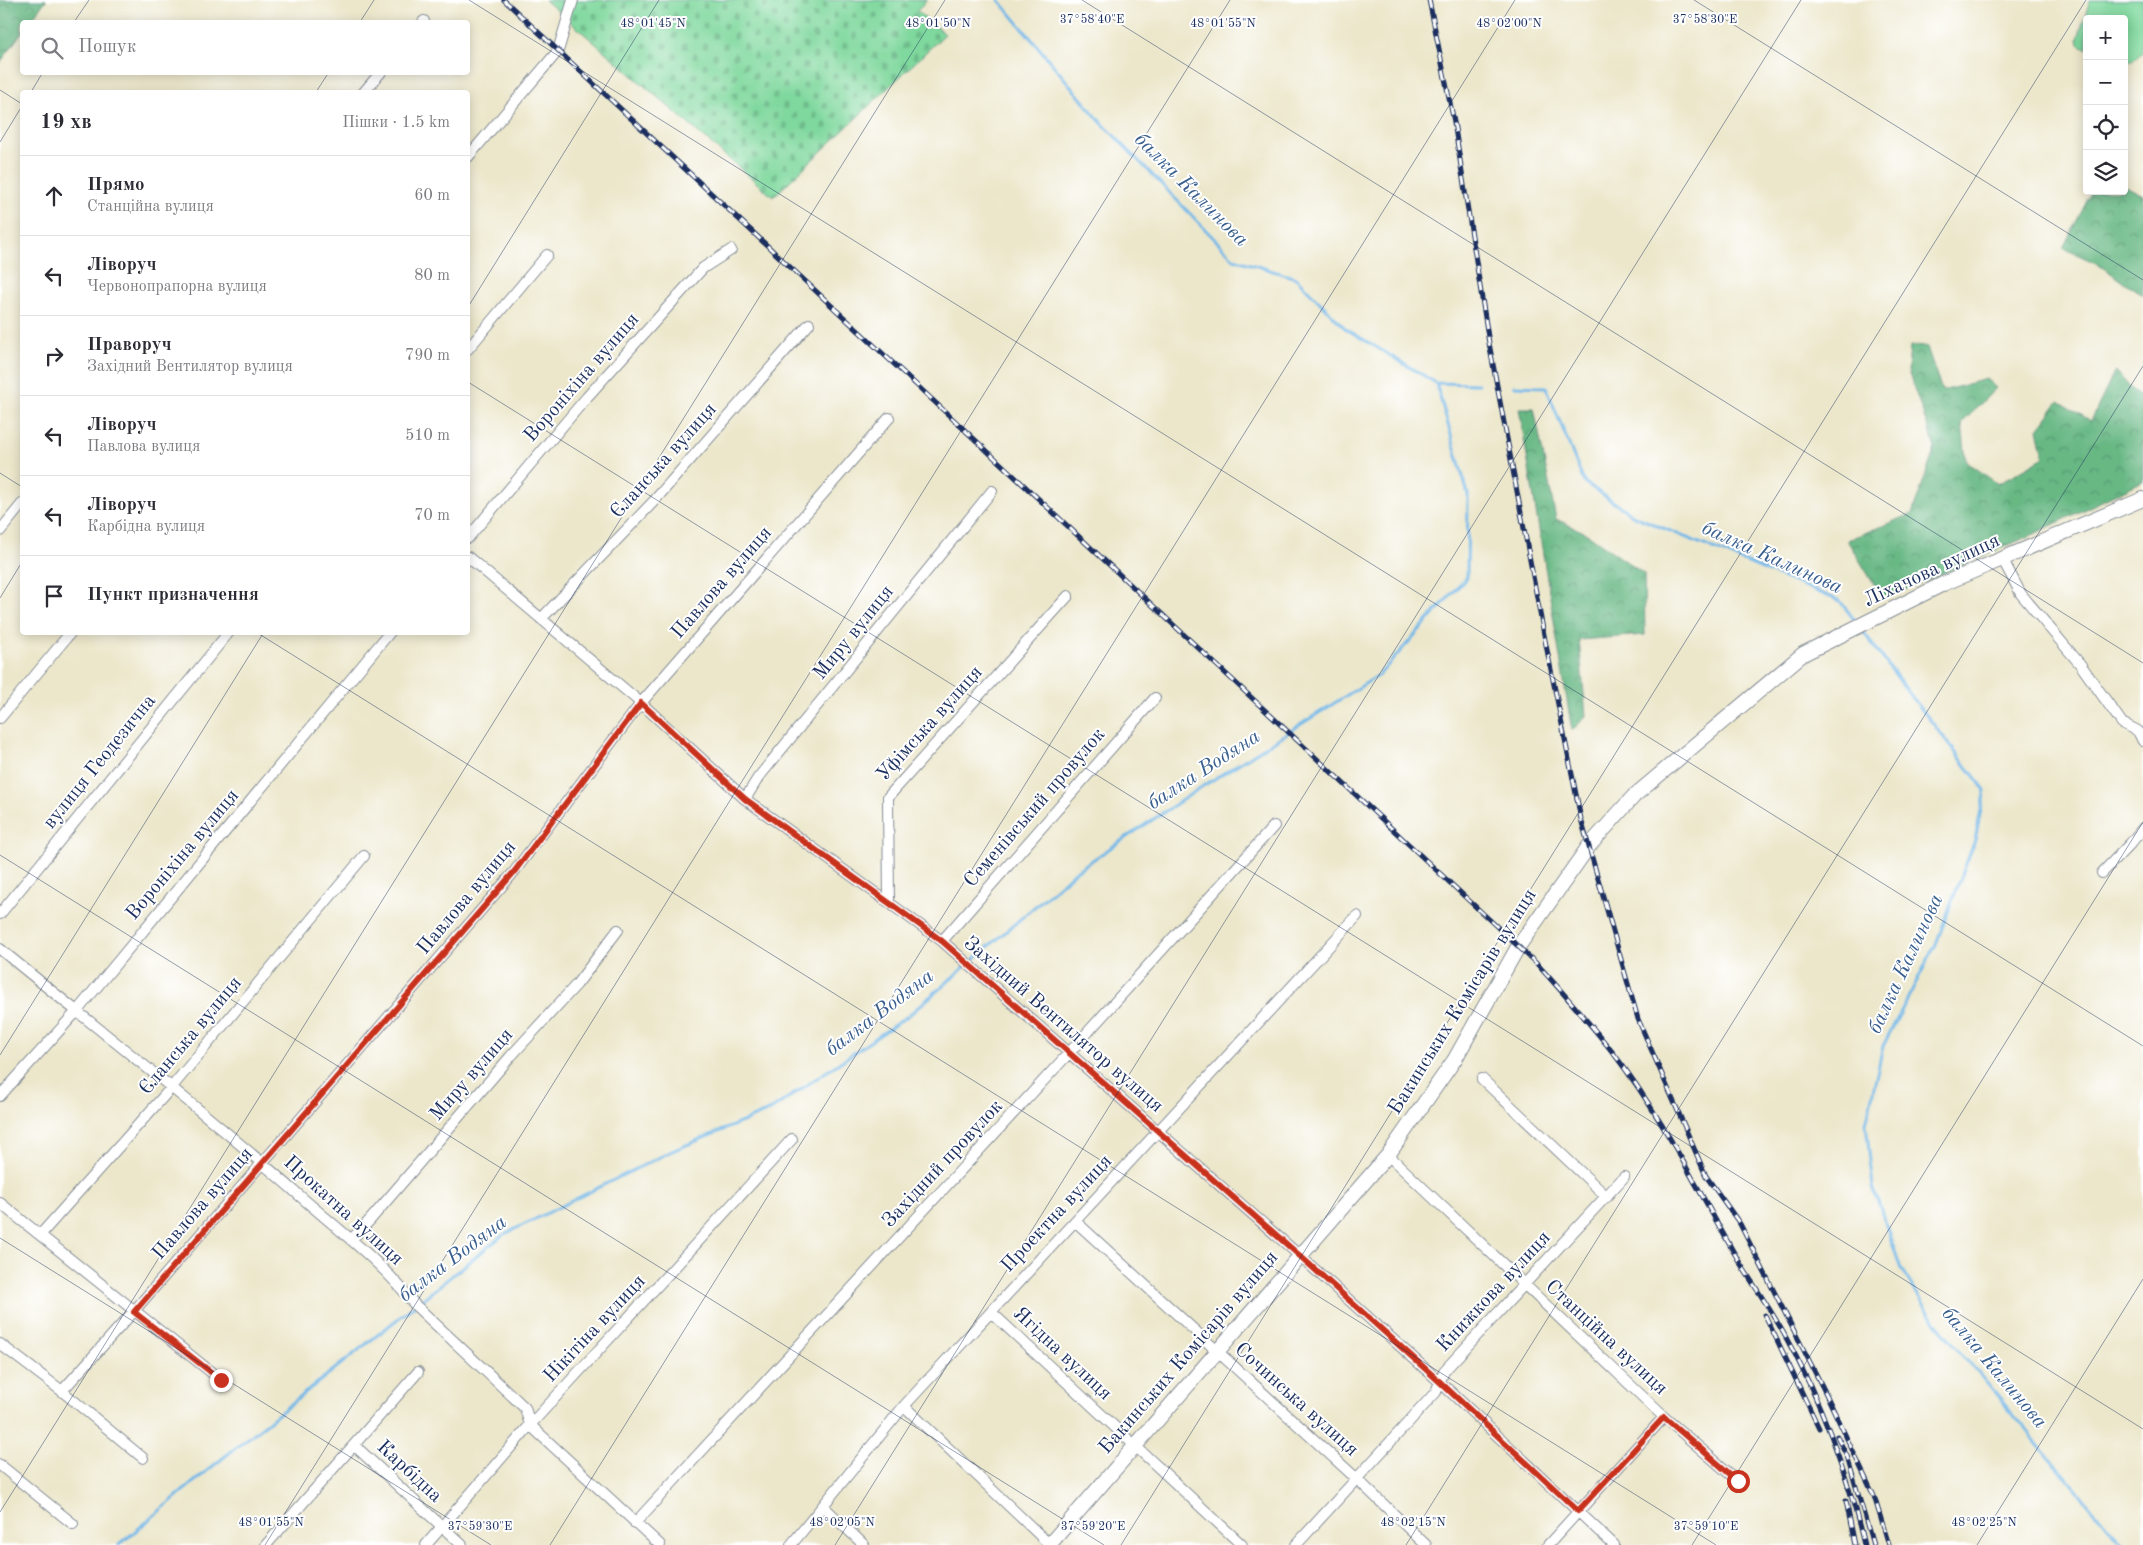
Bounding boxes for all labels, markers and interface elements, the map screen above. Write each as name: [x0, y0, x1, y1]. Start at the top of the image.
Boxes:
text: 37°58'40"E: [1060, 13, 1124, 26]
text: 37°58'30"E: [1673, 13, 1737, 26]
map controls: [2083, 15, 2128, 195]
button: +: [2083, 15, 2128, 60]
text: 48°01'45"N: [620, 17, 686, 30]
text: 48°01'50"N: [905, 17, 971, 30]
text: 48°01'55"N: [1190, 17, 1256, 30]
text: 48°02'00"N: [1476, 18, 1542, 30]
search box: [20, 20, 470, 75]
icon: search: [38, 34, 66, 62]
text: Пошук: [78, 38, 136, 57]
button: −: [2083, 60, 2128, 105]
button: locate: [2083, 105, 2128, 150]
text: 19 хв: [40, 112, 92, 133]
text: Пішки · 1.5 km: [342, 115, 450, 131]
water label: балка Калинова: [1130, 129, 1252, 251]
button: layers: [2083, 150, 2128, 195]
text: Прямо: [87, 176, 145, 195]
icon: ahead: [40, 182, 68, 210]
text: 60 m: [414, 188, 450, 204]
text: Станційна вулиця: [87, 199, 214, 215]
text: Ліворуч: [87, 256, 157, 275]
icon: left: [40, 262, 68, 290]
text: 80 m: [414, 268, 450, 284]
text: Червонопрапорна вулиця: [87, 279, 267, 295]
street label: Вороніхіна вулиця: [521, 310, 643, 446]
text: Праворуч: [87, 336, 172, 355]
icon: right: [40, 342, 68, 370]
text: 790 m: [405, 348, 450, 364]
text: Західний Вентилятор вулиця: [87, 359, 293, 375]
street label: Єланська вулиця: [607, 399, 721, 523]
text: Ліворуч: [87, 416, 157, 435]
icon: left: [40, 422, 68, 450]
text: 510 m: [405, 428, 450, 444]
text: Павлова вулиця: [87, 439, 200, 455]
text: Ліворуч: [87, 496, 157, 515]
icon: left: [40, 502, 68, 530]
text: 70 m: [414, 508, 450, 524]
water label: балка Калинова: [1699, 518, 1845, 598]
text: Карбідна вулиця: [87, 519, 205, 535]
street label: Павлова вулиця: [668, 523, 776, 643]
street label: Ліхачова вулиця: [1861, 531, 2003, 611]
icon: arrive: [40, 582, 68, 610]
street label: Миру вулиця: [810, 582, 898, 684]
text: Пункт призначення: [87, 586, 259, 605]
street label: Уфімська вулиця: [873, 663, 987, 785]
street label: вулиця Геодезична: [40, 691, 160, 833]
street label: Семенівський провулок: [961, 725, 1109, 891]
water label: балка Водяна: [1144, 726, 1264, 814]
street label: Вороніхіна вулиця: [123, 786, 243, 924]
street label: Павлова вулиця: [414, 837, 520, 959]
street label: Бакинських Комісарів вулиця: [1385, 886, 1541, 1118]
water label: балка Калинова: [1864, 891, 1948, 1037]
street label: Західний Вентилятор вулиця: [959, 933, 1167, 1117]
water label: балка Водяна: [822, 966, 938, 1060]
street label: Єланська вулиця: [136, 973, 246, 1099]
street label: Миру вулиця: [427, 1025, 517, 1125]
street label: Західний провулок: [879, 1096, 1007, 1232]
street label: Павлова вулиця: [149, 1144, 257, 1264]
street label: Проектна вулиця: [998, 1151, 1116, 1277]
street label: Прокатна вулиця: [279, 1152, 407, 1270]
water label: балка Водяна: [395, 1212, 511, 1306]
street label: Книжкова вулиця: [1433, 1228, 1555, 1356]
street label: Бакинських Комісарів вулиця: [1096, 1248, 1282, 1458]
street label: Нікітіна вулиця: [540, 1271, 650, 1387]
street label: Станційна вулиця: [1541, 1277, 1671, 1399]
water label: балка Калинова: [1937, 1303, 2051, 1433]
street label: Ягідна вулиця: [1009, 1304, 1115, 1404]
street label: Сочинська вулиця: [1230, 1339, 1362, 1461]
route end: [210, 1369, 233, 1392]
street label: Карбідна: [373, 1437, 445, 1507]
route start: [1727, 1470, 1750, 1493]
text: 48°01'55"N: [238, 1516, 304, 1529]
text: 48°02'05"N: [809, 1516, 875, 1529]
text: 48°02'15"N: [1380, 1516, 1446, 1529]
text: 48°02'25"N: [1951, 1516, 2017, 1529]
text: 37°59'30"E: [448, 1520, 512, 1533]
text: 37°59'20"E: [1061, 1520, 1125, 1533]
text: 37°59'10"E: [1674, 1520, 1738, 1533]

